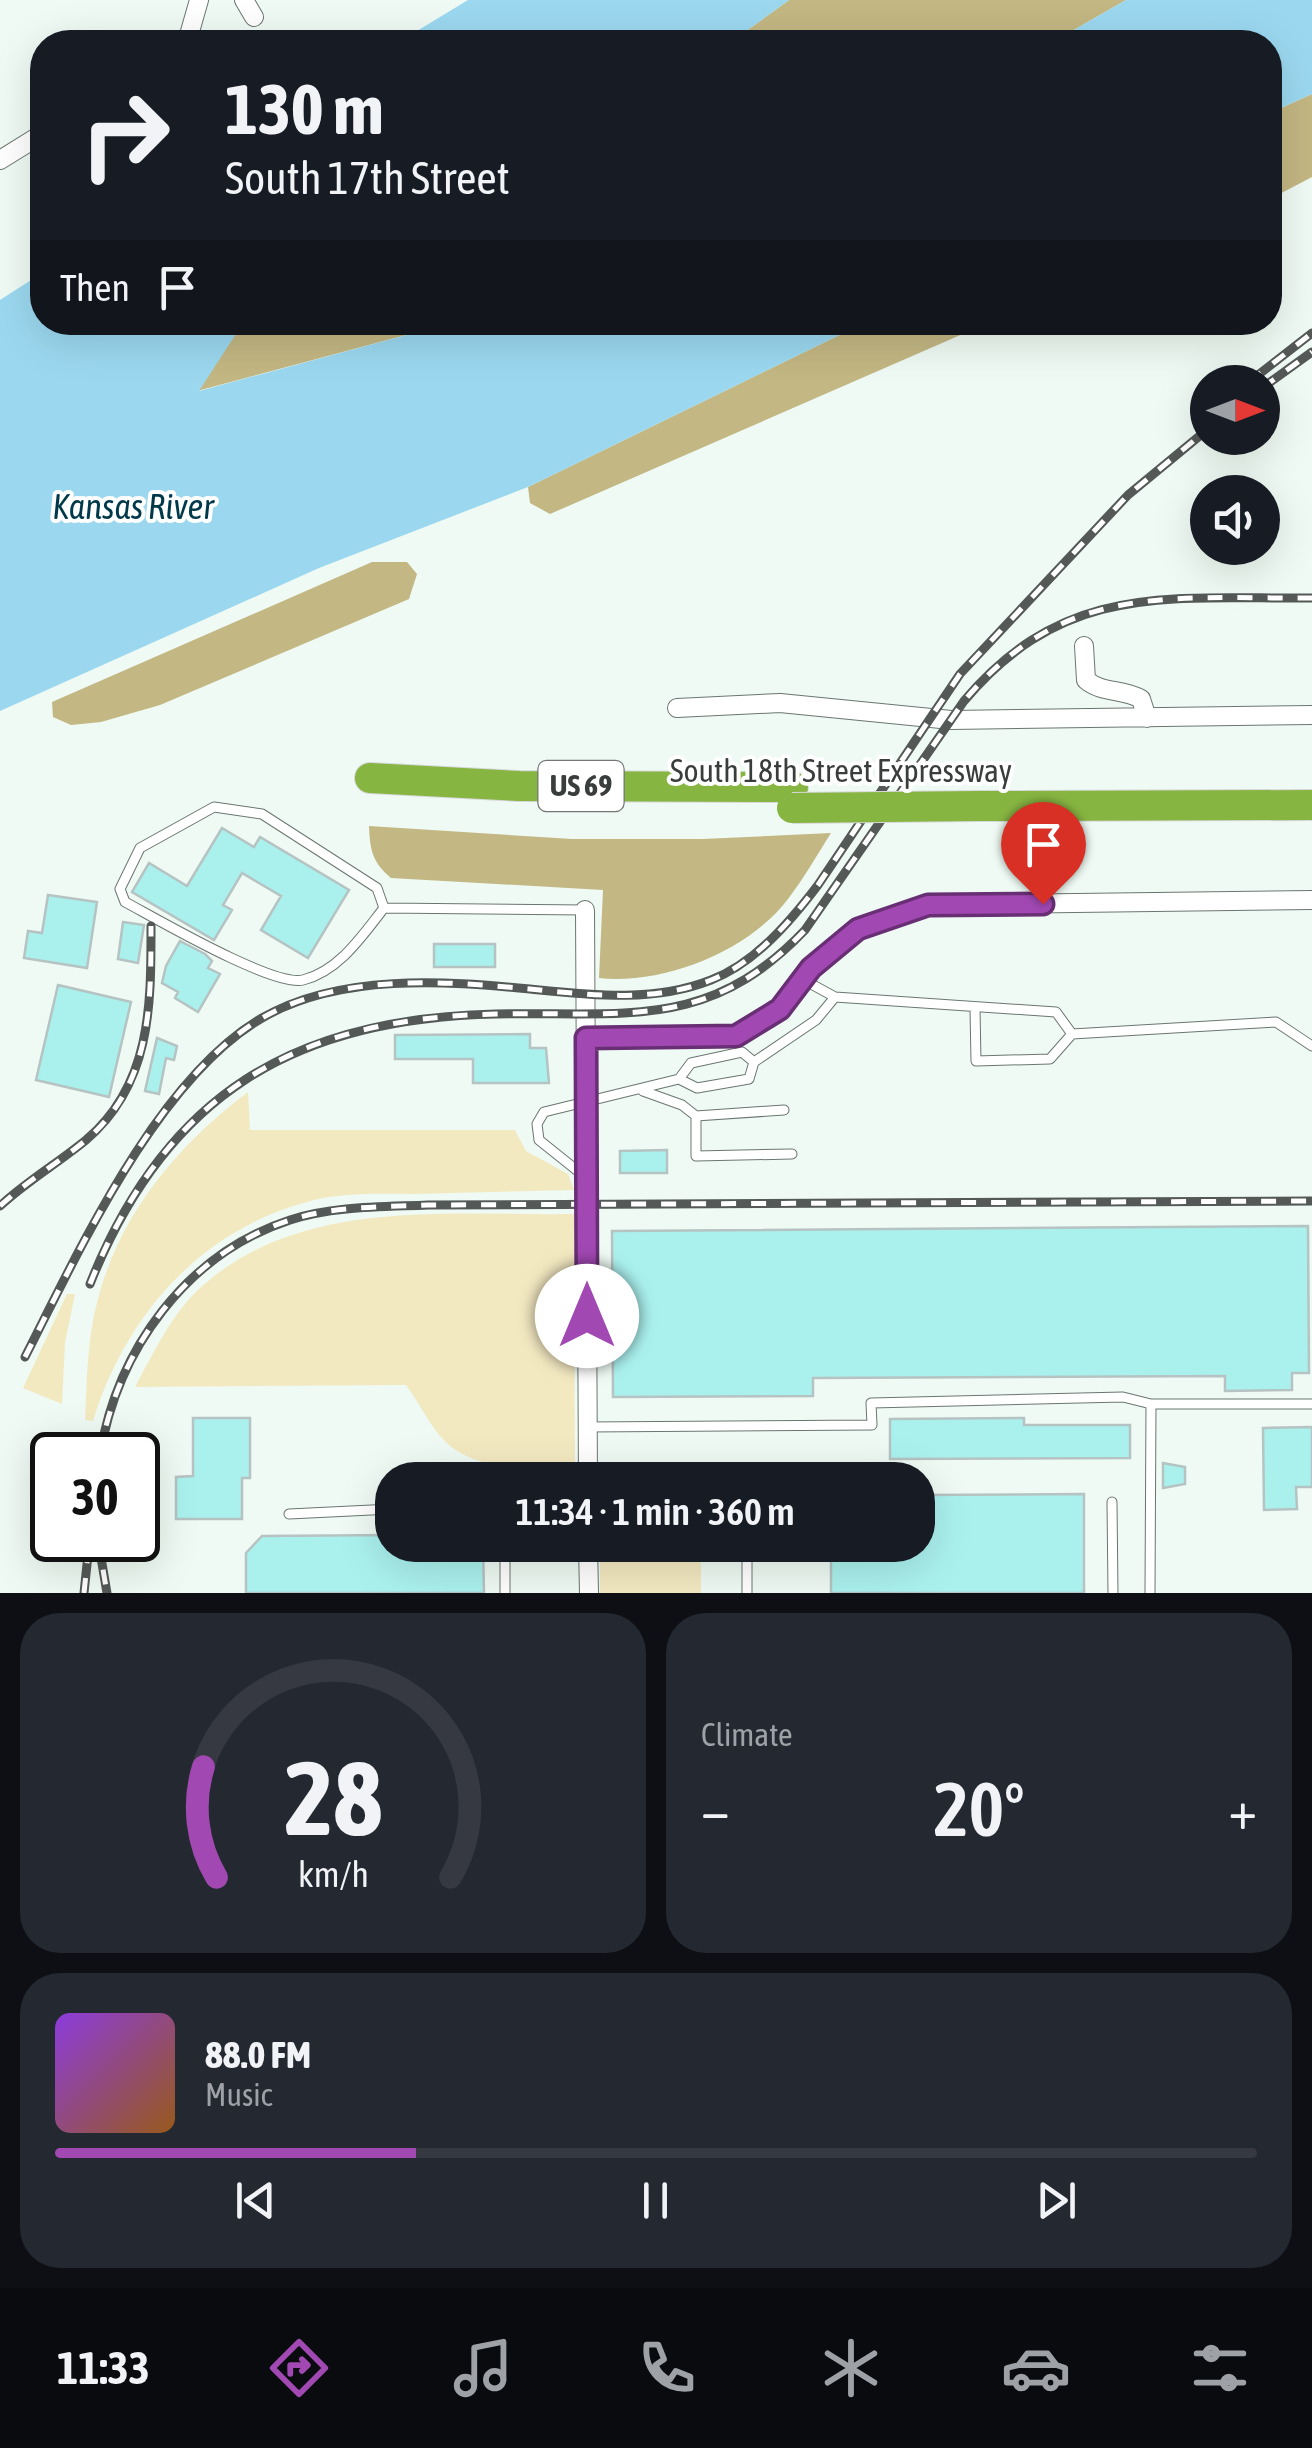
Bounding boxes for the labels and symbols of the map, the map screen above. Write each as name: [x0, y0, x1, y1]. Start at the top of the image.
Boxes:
north arrow: [1190, 365, 1280, 455]
water label: Kansas River: [52, 486, 215, 526]
street label: South 18th Street Expressway: [670, 752, 1012, 789]
road number: US 69: [538, 761, 624, 811]
pin: [1001, 802, 1086, 905]
position arrow: [535, 1264, 639, 1368]
speed limit sign: 30: [30, 1432, 160, 1562]

